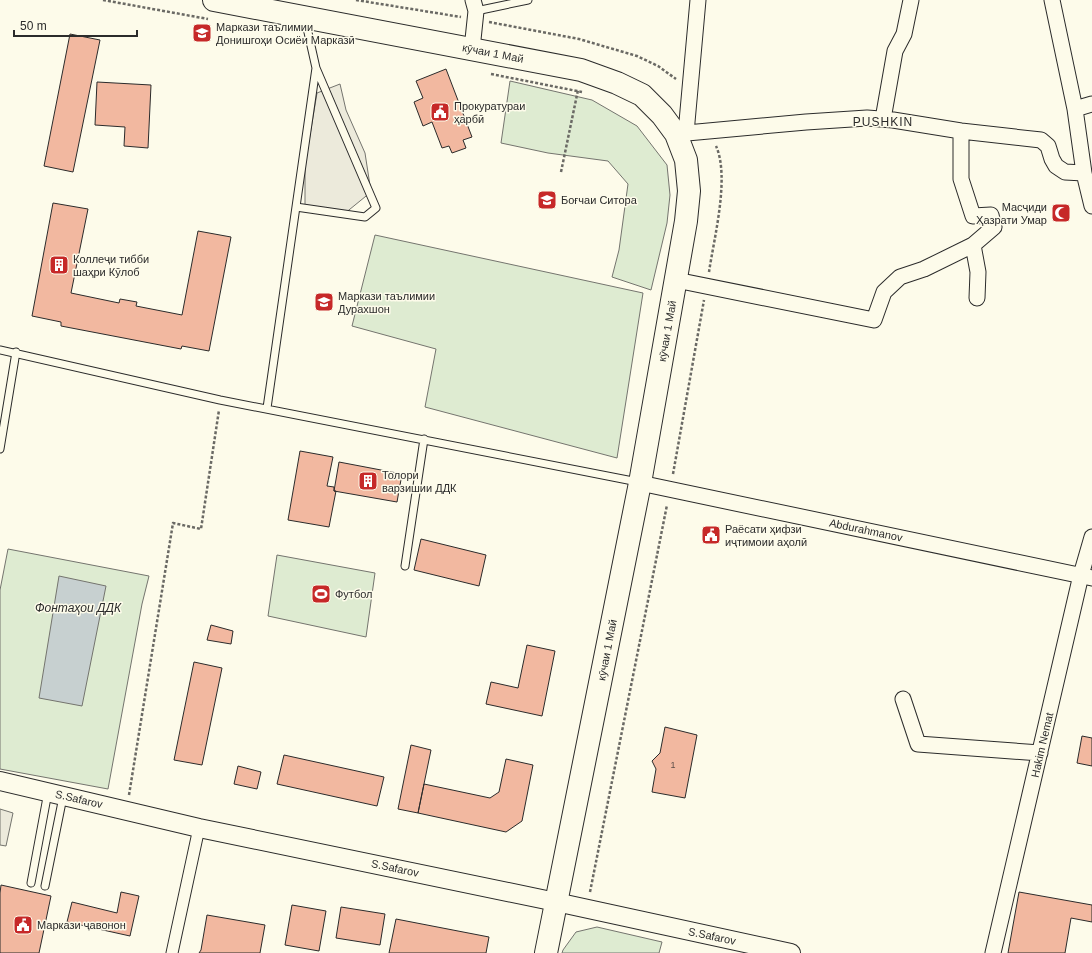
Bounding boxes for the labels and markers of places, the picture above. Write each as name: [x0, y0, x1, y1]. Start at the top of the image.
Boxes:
place label: Маркази таълимии Донишгоҳи Осиёи Марказӣ: [216, 21, 355, 46]
school or university icon: Маркази таълимии Донишгоҳи Осиёи Марказӣ: [191, 22, 213, 44]
place label: Прокуратураи ҳарбӣ: [454, 100, 525, 125]
public building icon: Прокуратураи ҳарбӣ: [429, 101, 451, 123]
school or university icon: Боғчаи Ситора: [536, 189, 558, 211]
place label: Боғчаи Ситора: [561, 194, 638, 206]
place label: Масҷиди Ҳазрати Умар: [976, 201, 1047, 226]
mosque icon: Масҷиди Ҳазрати Умар: [1050, 202, 1072, 224]
place label: Коллеҷи тибби шаҳри Кӯлоб: [73, 253, 149, 278]
building icon: Коллеҷи тибби шаҳри Кӯлоб: [48, 254, 70, 276]
place label: Маркази таълимии Дурахшон: [338, 290, 435, 315]
school or university icon: Маркази таълимии Дурахшон: [313, 291, 335, 313]
place label: Толори варзишии ДДК: [382, 469, 457, 494]
building icon: Толори варзишии ДДК: [357, 470, 379, 492]
place label: Раёсати ҳифзи иҷтимоии аҳолӣ: [725, 523, 807, 548]
public building icon: Раёсати ҳифзи иҷтимоии аҳолӣ: [700, 524, 722, 546]
sports icon: Футбол: [310, 583, 332, 605]
place label: Футбол: [335, 588, 373, 600]
public building icon: Маркази ҷавонон: [12, 914, 34, 936]
place label: Маркази ҷавонон: [37, 919, 126, 931]

